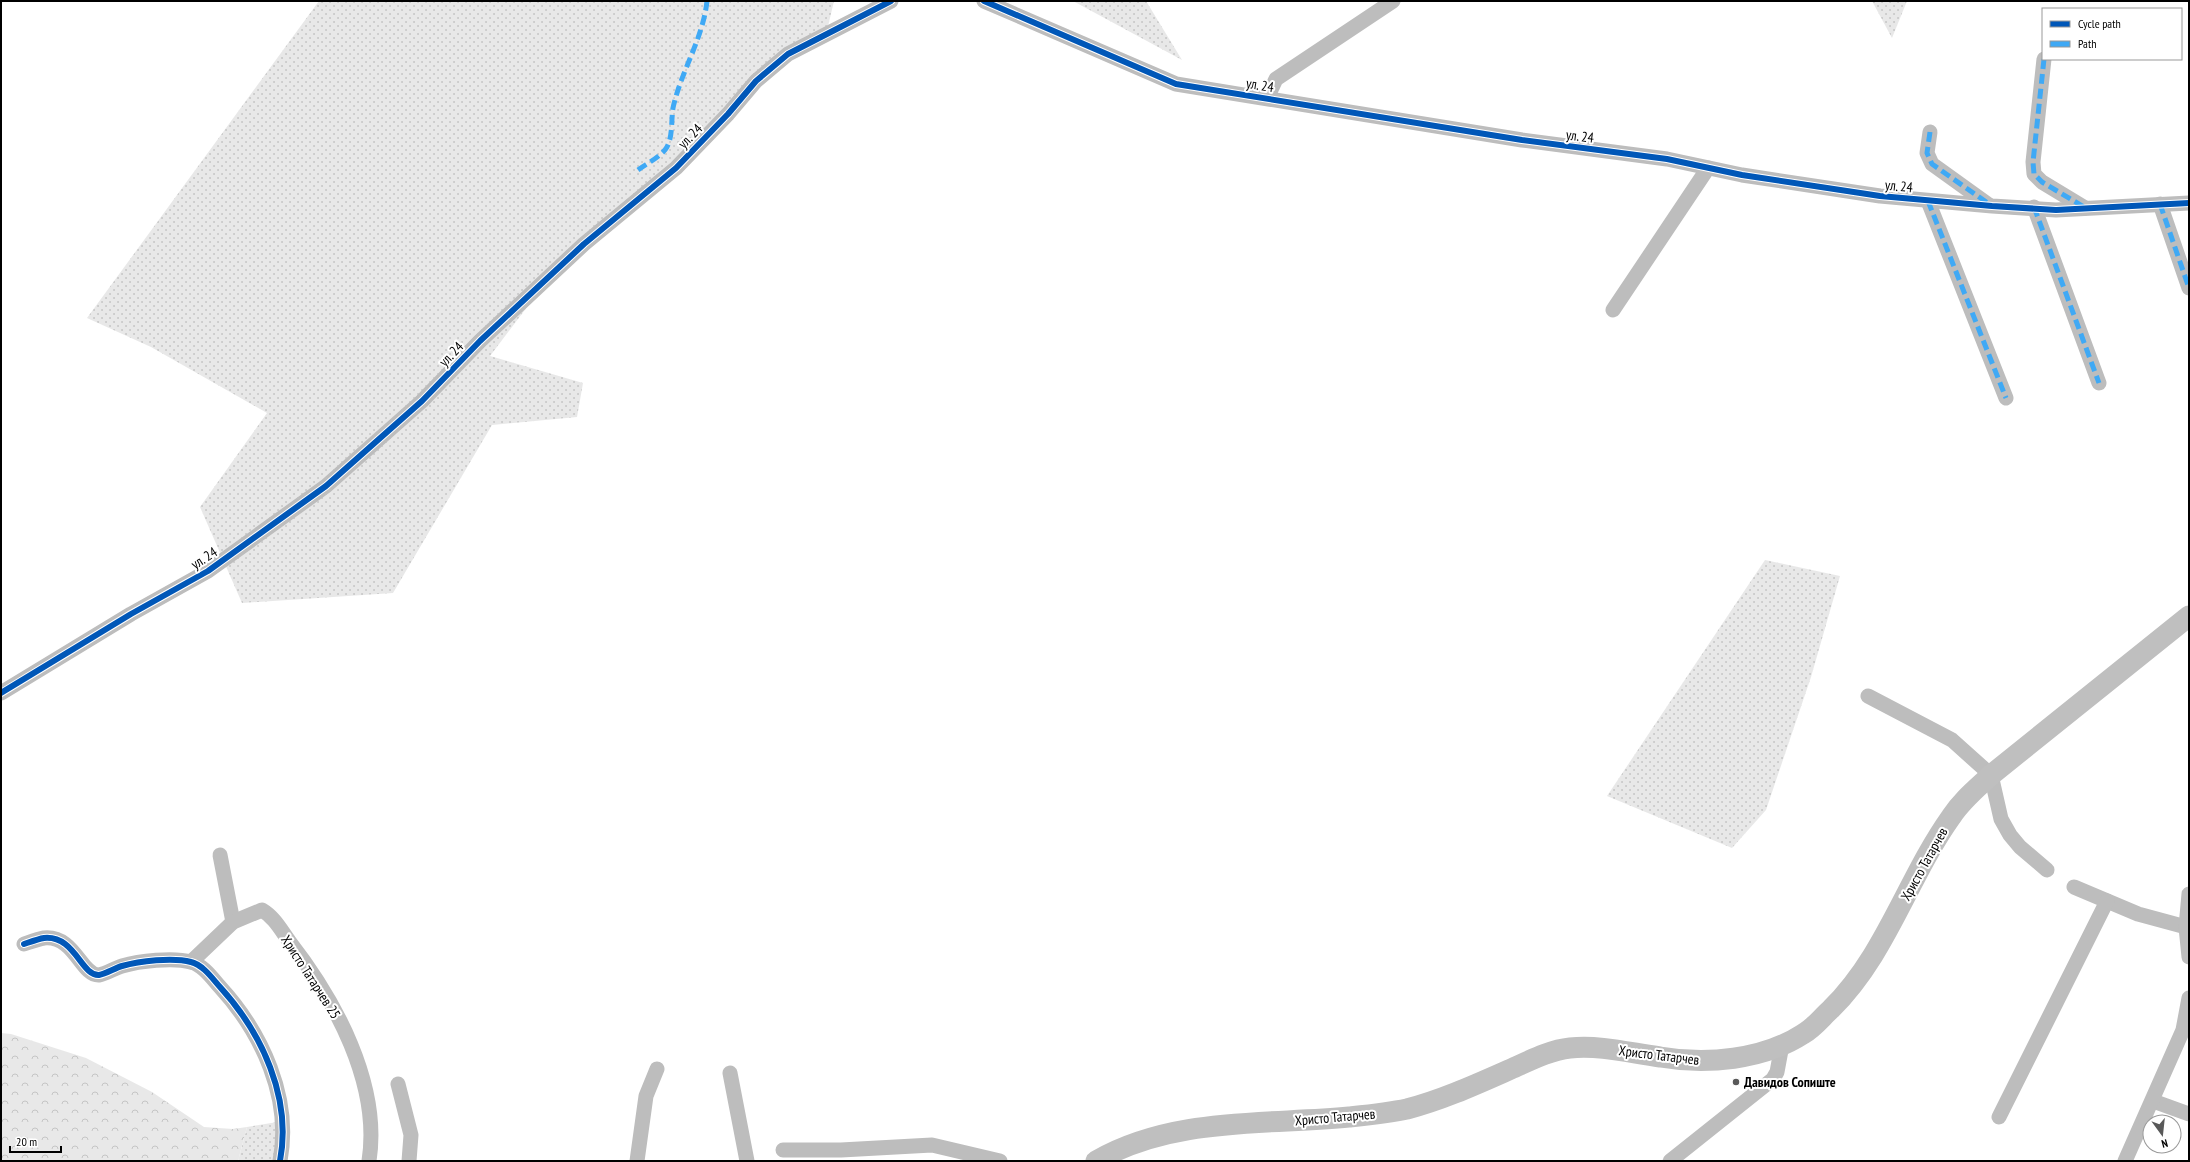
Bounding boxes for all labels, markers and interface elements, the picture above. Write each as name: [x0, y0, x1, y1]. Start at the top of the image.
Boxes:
legend: [2042, 8, 2182, 60]
text: Cycle path: [2078, 16, 2121, 31]
text: Path: [2078, 36, 2096, 51]
street label: ул. 24: [1245, 74, 1276, 96]
street label: ул. 24: [674, 119, 707, 152]
street label: ул. 24: [1565, 125, 1596, 147]
street label: ул. 24: [1884, 176, 1915, 196]
street label: ул. 24: [435, 337, 468, 370]
street label: ул. 24: [187, 542, 221, 573]
street label: Христо Татарчев: [1897, 824, 1952, 904]
street label: Христо Татарчев 25: [277, 932, 345, 1022]
street label: Христо Татарчев: [1618, 1041, 1701, 1069]
place label: Давидов Сопиште: [1744, 1073, 1836, 1091]
marker: Давидов Сопиште: [1731, 1077, 1741, 1087]
street label: Христо Татарчев: [1294, 1104, 1376, 1129]
north arrow: [2142, 1114, 2182, 1154]
scale bar: [10, 1128, 61, 1154]
text: 20 m: [16, 1134, 37, 1149]
text: N: [2160, 1136, 2169, 1151]

